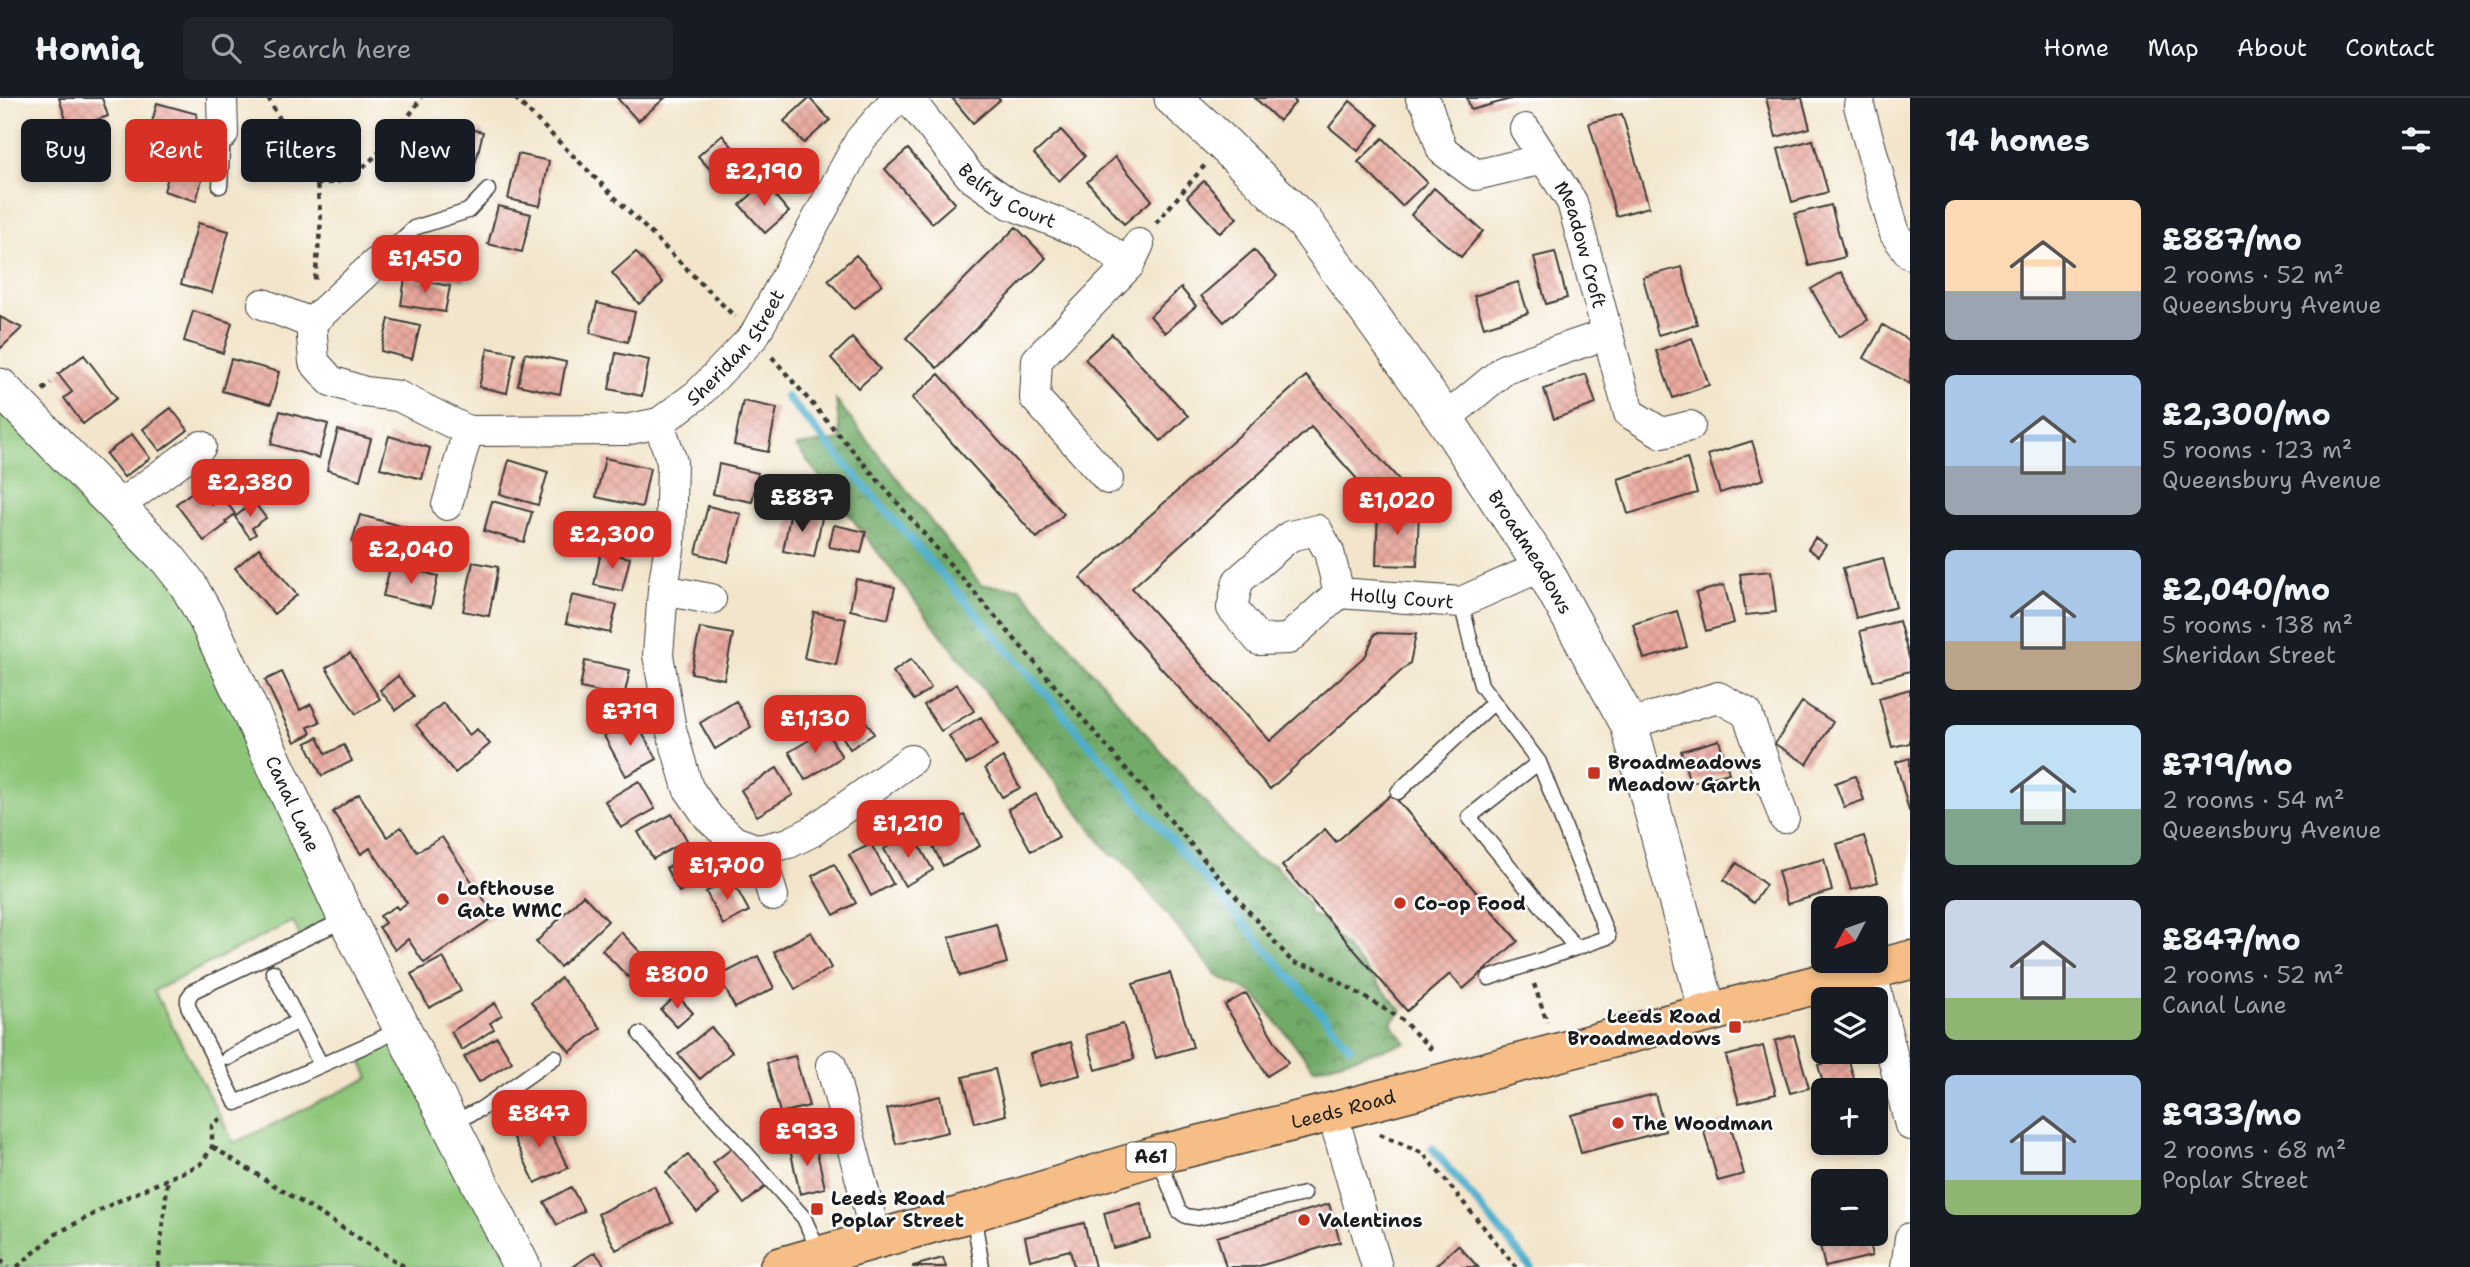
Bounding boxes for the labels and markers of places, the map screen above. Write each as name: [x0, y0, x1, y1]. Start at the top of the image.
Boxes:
pin: £2,190: [707, 148, 821, 208]
pin: £1,450: [368, 236, 482, 295]
pin: £2,380: [193, 460, 307, 519]
pin: £887: [761, 474, 843, 534]
pin: £1,020: [1340, 478, 1454, 537]
pin: £2,300: [555, 512, 669, 571]
pin: £2,040: [354, 526, 468, 586]
pin: £719: [589, 688, 671, 748]
pin: £1,130: [758, 696, 872, 755]
place label: Broadmeadows Meadow Garth: [1608, 750, 1762, 797]
marker: Broadmeadows Meadow Garth: [1586, 765, 1602, 781]
pin: £1,210: [851, 800, 965, 860]
pin: £1,700: [670, 842, 784, 902]
place label: Lofthouse Gate WMC: [457, 876, 562, 923]
marker: Lofthouse Gate WMC: [435, 891, 451, 907]
place label: Co-op Food: [1414, 891, 1526, 916]
marker: Co-op Food: [1392, 895, 1408, 911]
pin: £800: [636, 951, 718, 1011]
place label: Leeds Road Broadmeadows: [1567, 1004, 1721, 1051]
marker: Leeds Road Broadmeadows: [1727, 1019, 1743, 1035]
pin: £847: [498, 1090, 580, 1150]
pin: £933: [766, 1108, 848, 1168]
place label: The Woodman: [1632, 1111, 1773, 1136]
marker: The Woodman: [1610, 1115, 1626, 1131]
place label: Leeds Road Poplar Street: [831, 1186, 964, 1233]
marker: Leeds Road Poplar Street: [809, 1201, 825, 1217]
place label: Valentinos: [1318, 1208, 1423, 1233]
marker: Valentinos: [1296, 1212, 1312, 1228]

